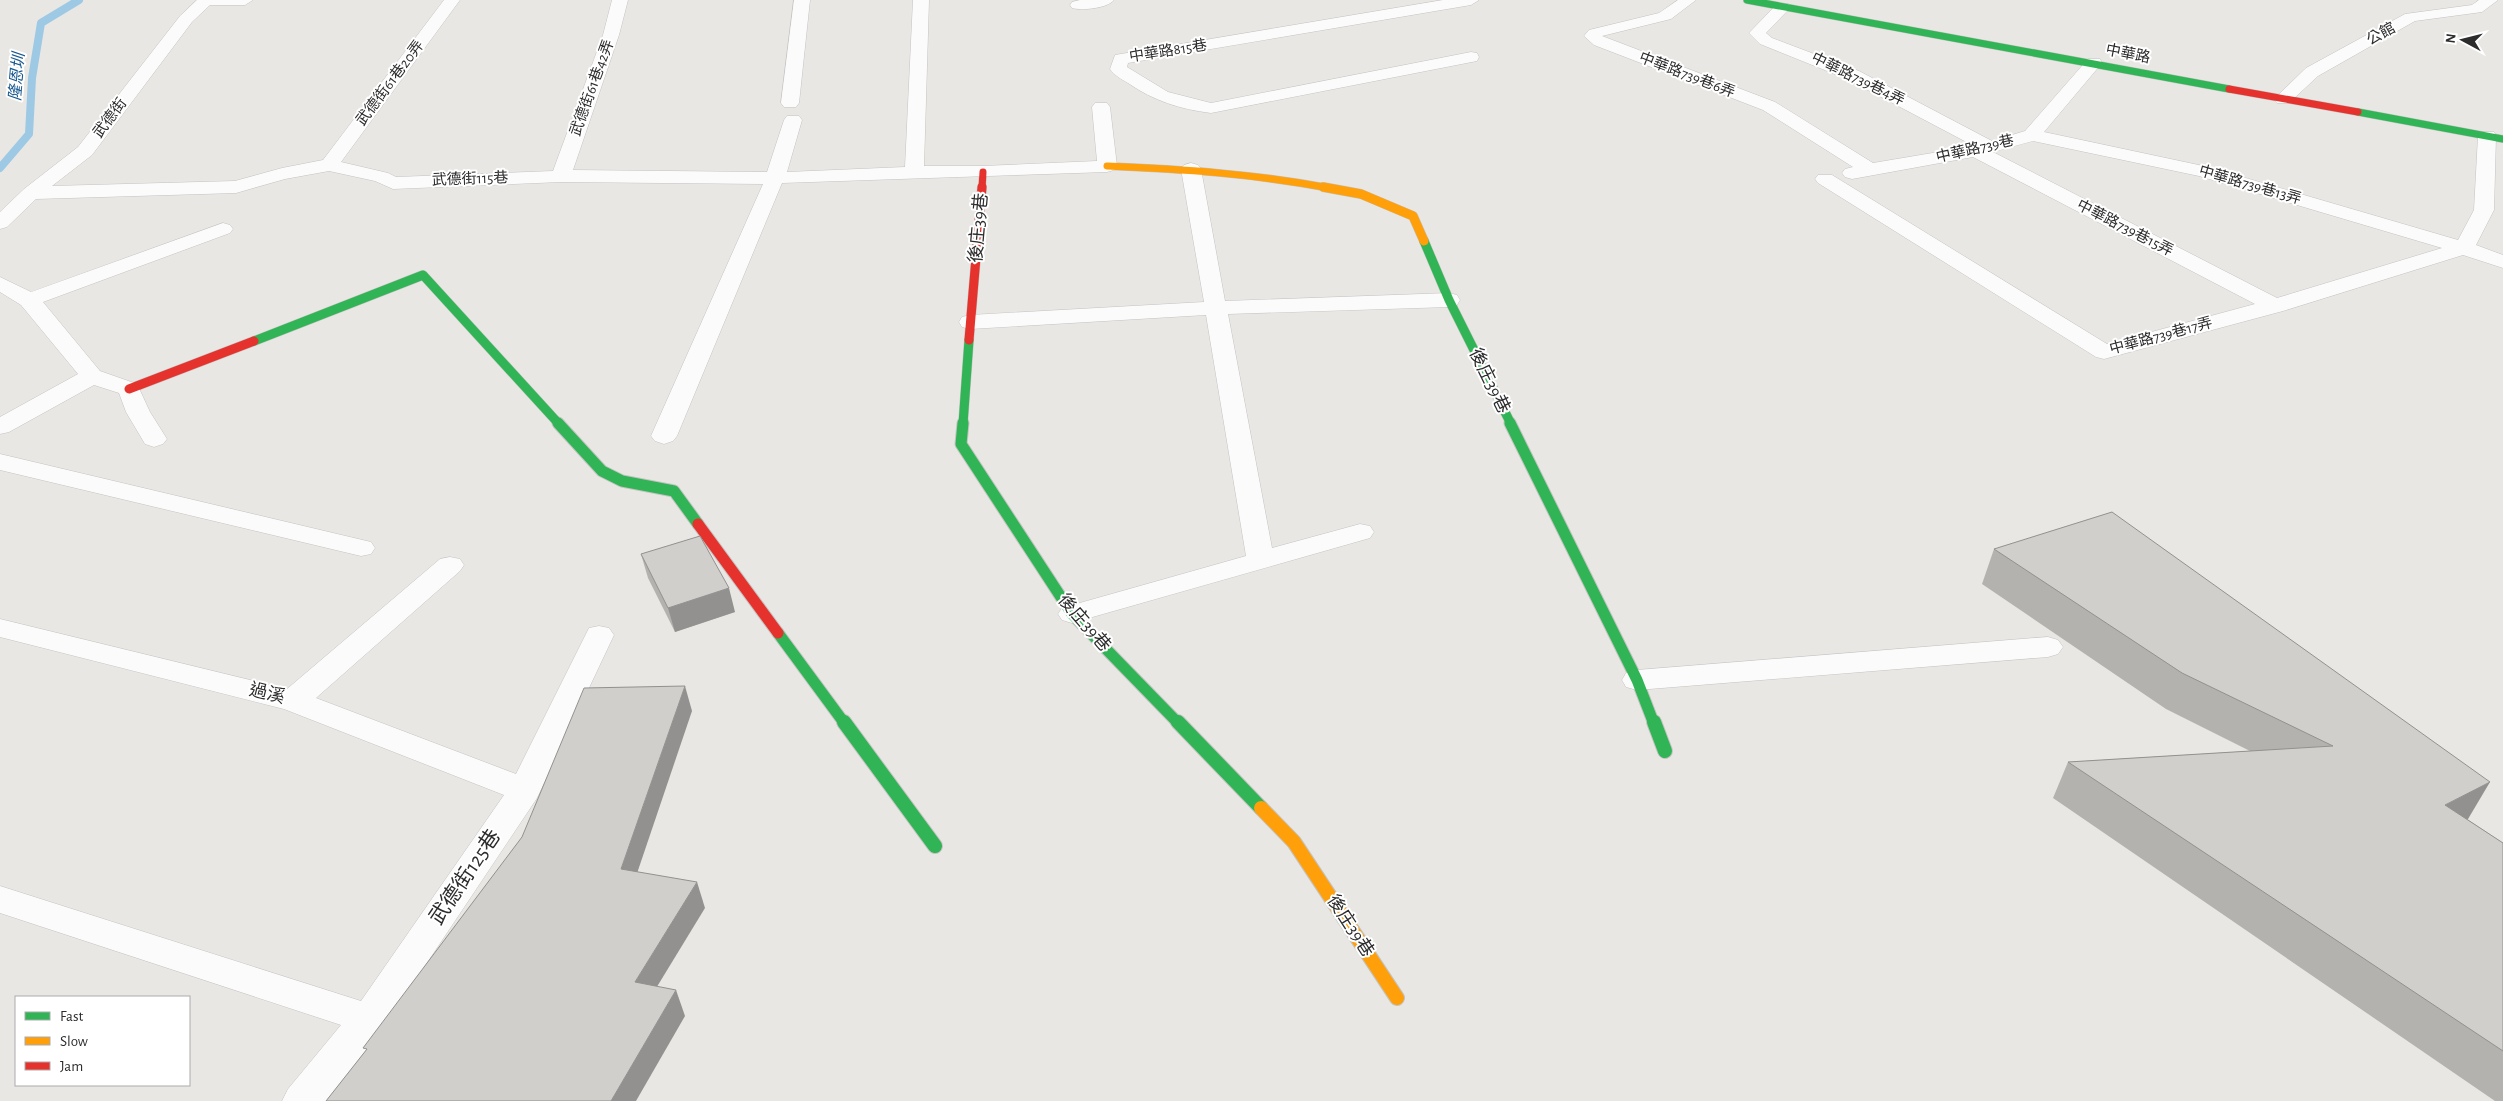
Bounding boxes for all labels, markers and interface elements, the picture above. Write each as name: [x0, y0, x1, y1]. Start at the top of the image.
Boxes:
north arrow: [2438, 15, 2488, 65]
street label: 公館: [2364, 19, 2398, 48]
text: N: [2444, 33, 2459, 44]
street label: 中華路815巷: [1128, 36, 1208, 65]
street label: 武德街61巷20弄: [352, 37, 427, 128]
street label: 武德街61巷42弄: [566, 37, 616, 138]
street label: 中華路: [2104, 41, 2152, 66]
street label: 中華路739巷6弄: [1637, 49, 1737, 100]
street label: 中華路739巷4弄: [1809, 49, 1907, 108]
water label: 隆恩圳: [6, 50, 27, 102]
street label: 武德街: [89, 94, 130, 140]
street label: 中華路739巷: [1934, 132, 2015, 165]
street label: 中華路739巷13弄: [2197, 162, 2303, 207]
street label: 武德街115巷: [431, 168, 509, 188]
street label: 後庄39巷: [965, 192, 991, 264]
street label: 中華路739巷15弄: [2074, 196, 2176, 259]
street label: 中華路739巷17弄: [2108, 314, 2214, 357]
street label: 後庄39巷: [1466, 345, 1514, 416]
street label: 後庄39巷: [1054, 589, 1115, 655]
street label: 過溪: [247, 679, 287, 707]
street label: 武德街125巷: [425, 825, 504, 928]
street label: 後庄39巷: [1323, 891, 1378, 960]
legend: [15, 996, 190, 1086]
text: Fast: [60, 1009, 84, 1024]
text: Slow: [60, 1034, 88, 1049]
text: Jam: [60, 1059, 83, 1074]

